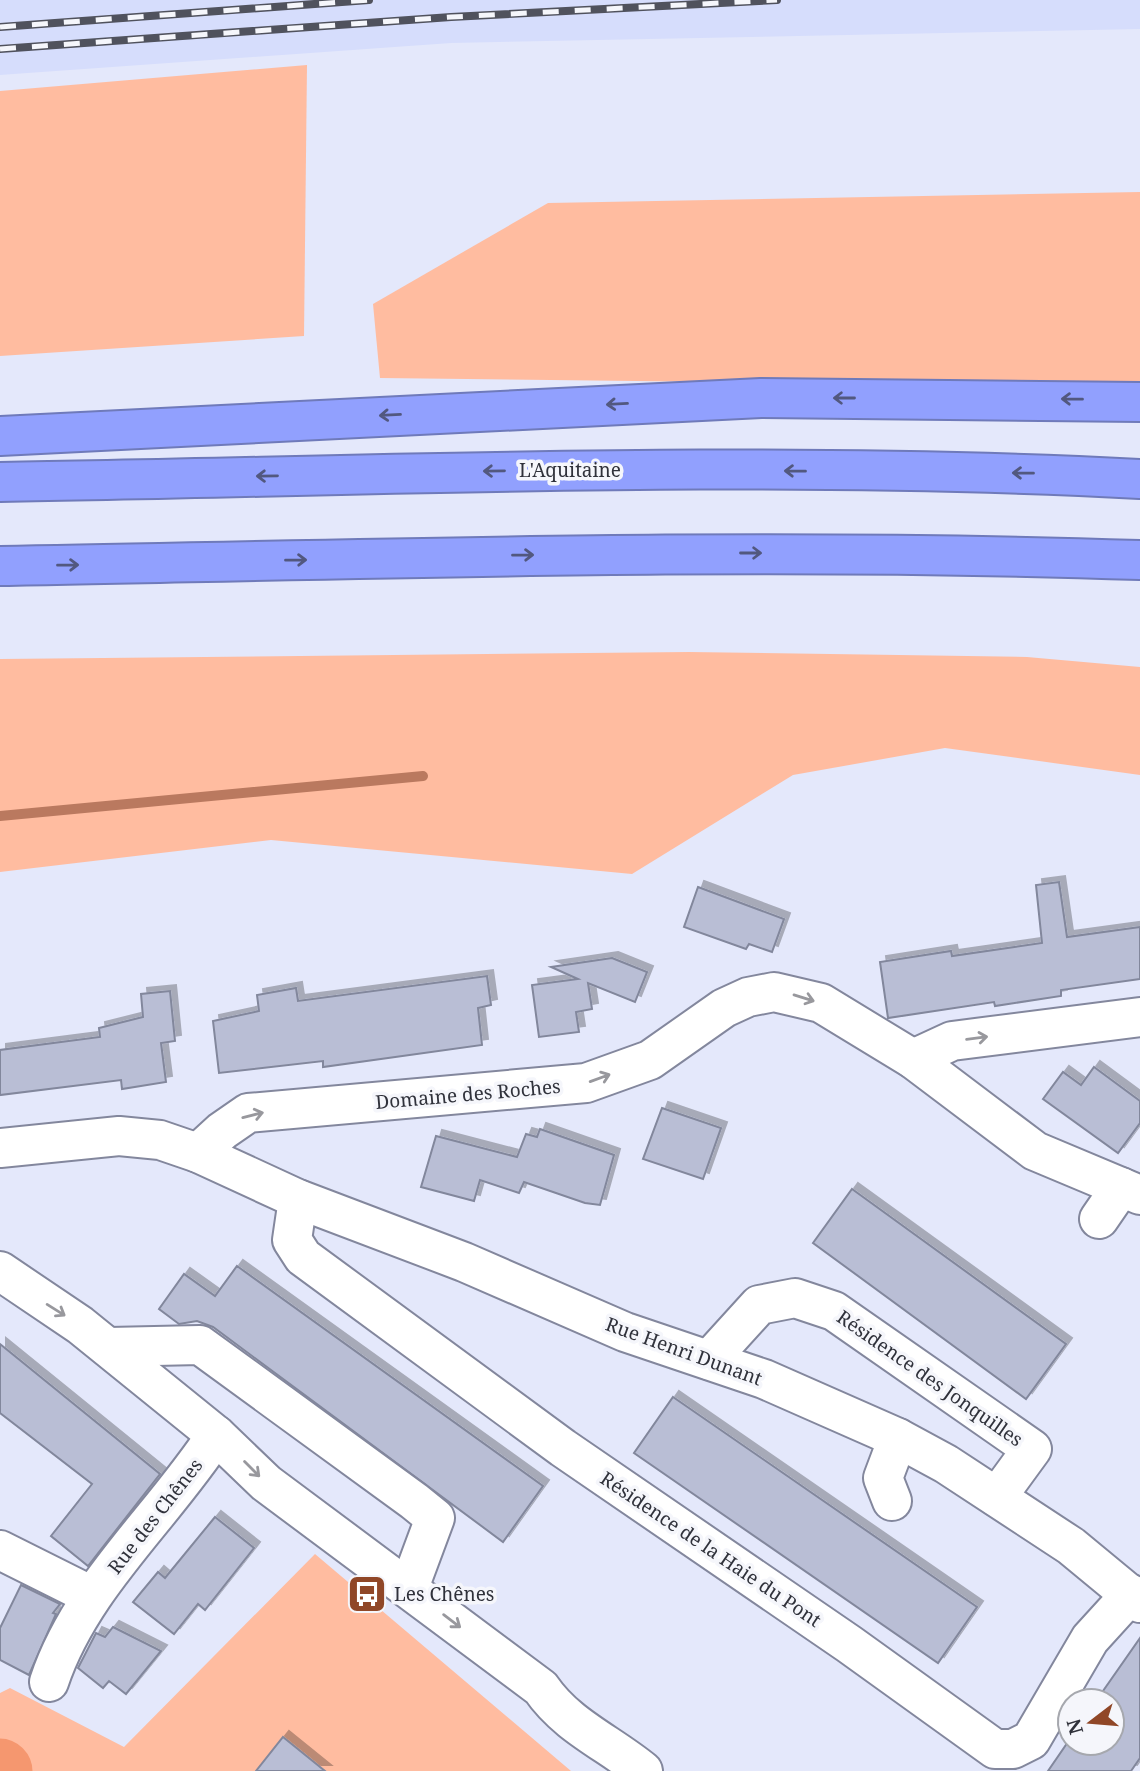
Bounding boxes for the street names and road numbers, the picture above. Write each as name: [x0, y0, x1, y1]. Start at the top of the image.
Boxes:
street label: L'Aquitaine: [519, 457, 621, 483]
street label: Domaine des Roches: [374, 1073, 562, 1115]
street label: Résidence des Jonquilles: [832, 1304, 1028, 1452]
street label: Rue Henri Dunant: [602, 1311, 766, 1392]
street label: Rue des Chênes: [102, 1453, 208, 1579]
street label: Résidence de la Haie du Pont: [595, 1465, 827, 1633]

